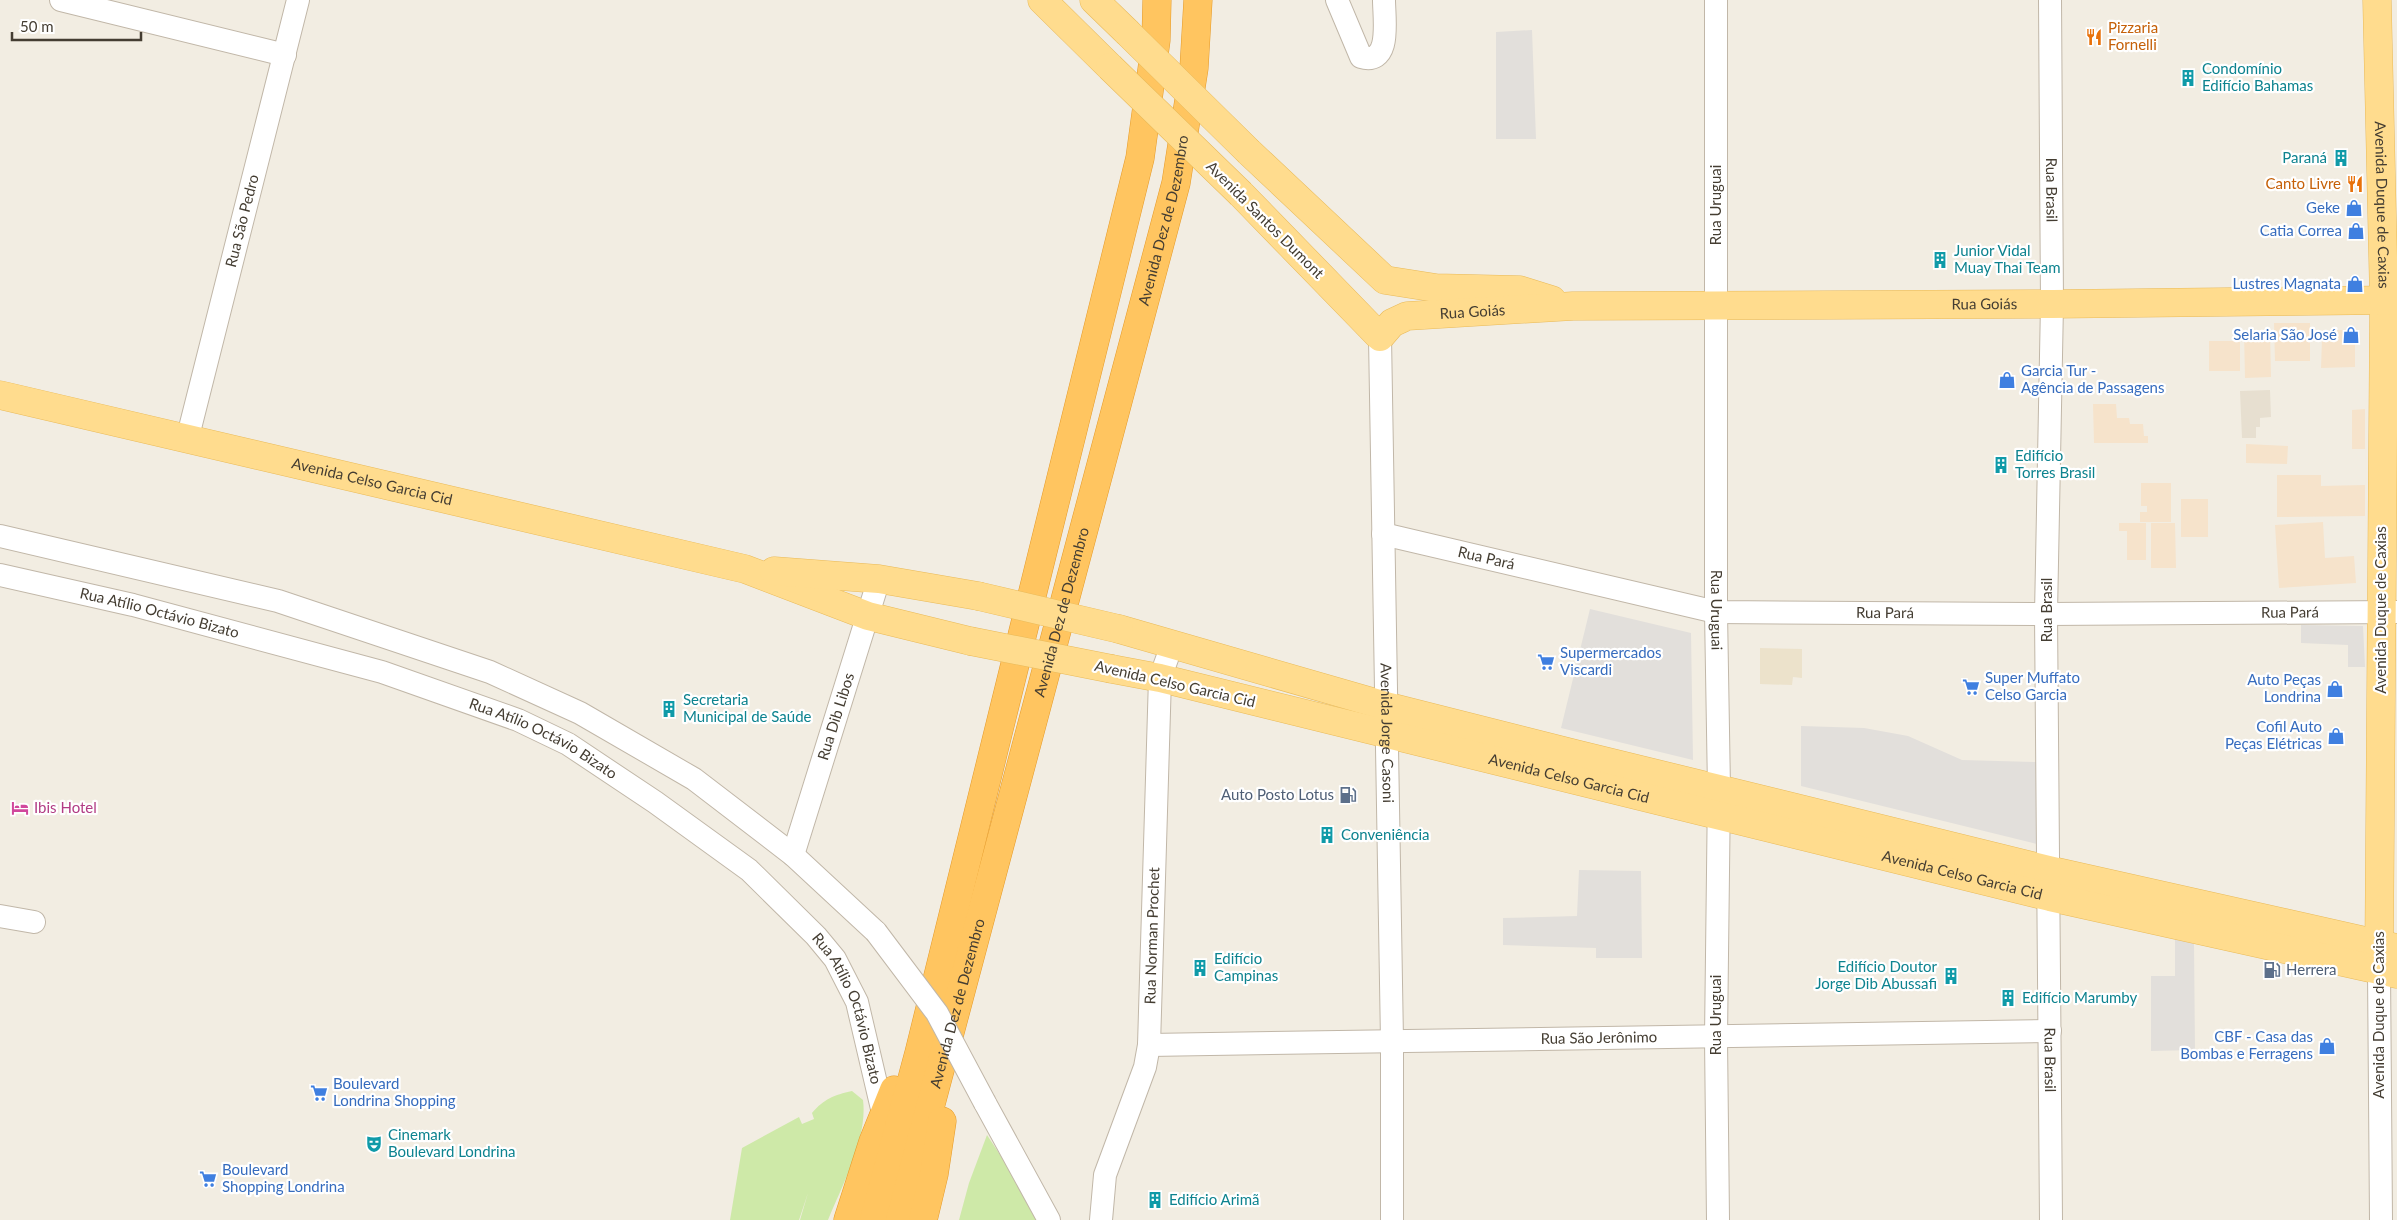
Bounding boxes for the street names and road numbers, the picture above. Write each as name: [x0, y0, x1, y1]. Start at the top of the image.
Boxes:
street label: Avenida Duque de Caxias: [2372, 121, 2394, 289]
street label: Avenida Dez de Dezembro: [1134, 134, 1191, 307]
street label: Avenida Santos Dumont: [1203, 157, 1329, 282]
street label: Rua Brasil: [2043, 158, 2061, 222]
street label: Rua Uruguai: [1706, 165, 1724, 245]
street label: Rua São Pedro: [221, 172, 262, 269]
street label: Rua Goiás: [1951, 294, 2017, 312]
street label: Rua Goiás: [1439, 300, 1506, 322]
street label: Avenida Celso Garcia Cid: [290, 453, 454, 508]
street label: Avenida Dez de Dezembro: [1030, 525, 1092, 699]
street label: Avenida Duque de Caxias: [2371, 526, 2389, 694]
street label: Rua Pará: [1456, 542, 1517, 573]
street label: Rua Uruguai: [1708, 570, 1727, 650]
street label: Rua Brasil: [2037, 578, 2055, 642]
street label: Rua Atílio Octávio Bizato: [78, 583, 241, 641]
street label: Rua Pará: [2261, 602, 2319, 621]
street label: Rua Pará: [1856, 603, 1914, 621]
street label: Avenida Celso Garcia Cid: [1093, 656, 1257, 710]
street label: Avenida Jorge Casoni: [1378, 663, 1398, 803]
street label: Rua Dib Libos: [813, 670, 857, 762]
street label: Rua Atílio Octávio Bizato: [467, 694, 621, 782]
street label: Avenida Celso Garcia Cid: [1487, 749, 1651, 806]
street label: Avenida Celso Garcia Cid: [1880, 846, 2045, 903]
street label: Rua Norman Prochet: [1140, 866, 1162, 1005]
street label: Avenida Dez de Dezembro: [925, 916, 988, 1090]
street label: Rua Atílio Octávio Bizato: [809, 929, 886, 1086]
street label: Avenida Duque de Caxias: [2369, 931, 2387, 1099]
street label: Rua Uruguai: [1706, 975, 1724, 1055]
street label: Rua São Jerônimo: [1540, 1027, 1657, 1047]
street label: Rua Brasil: [2041, 1027, 2060, 1092]

